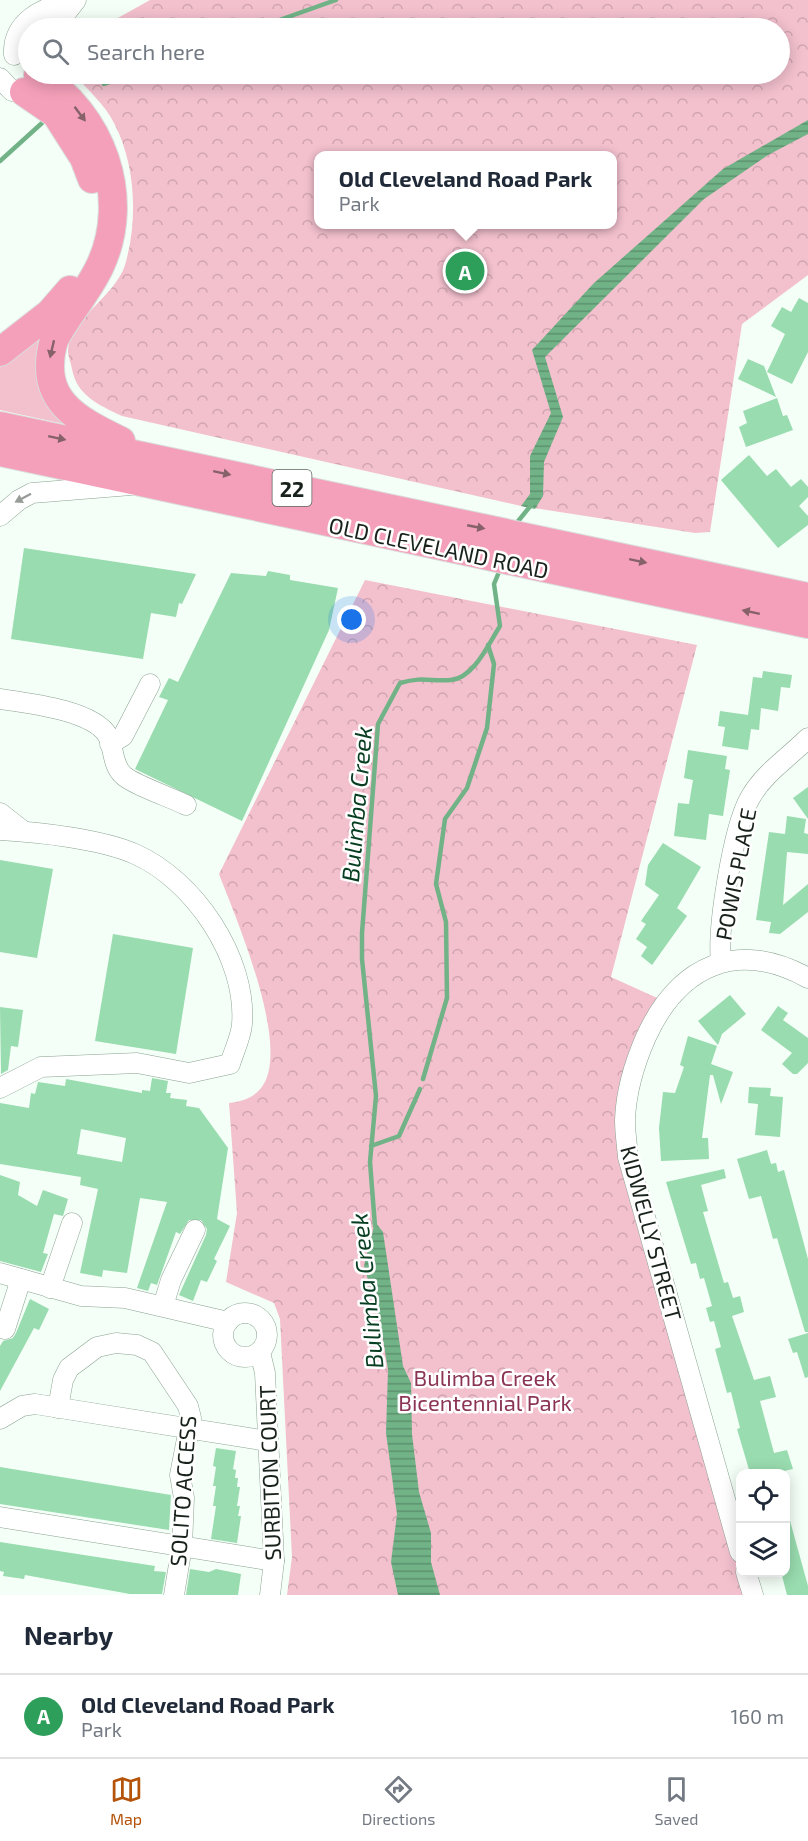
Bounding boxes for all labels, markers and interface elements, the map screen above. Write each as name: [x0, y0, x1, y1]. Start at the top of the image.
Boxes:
search box: [18, 18, 790, 84]
icon: search: [39, 35, 72, 68]
text: Search here: [87, 38, 205, 64]
one-way arrow: [74, 106, 87, 122]
popup: [314, 151, 617, 229]
text: Old Cleveland Road Park: [339, 165, 592, 191]
text: Park: [339, 191, 380, 215]
pin: A: [446, 248, 484, 294]
one-way arrow: [47, 340, 57, 358]
one-way arrow: [48, 434, 66, 444]
one-way arrow: [213, 469, 232, 478]
road number: 22: [272, 470, 312, 506]
one-way arrow: [14, 493, 31, 503]
street label: OLD CLEVELAND ROAD: [327, 511, 551, 583]
one-way arrow: [466, 523, 485, 532]
one-way arrow: [628, 556, 647, 566]
your location: [337, 605, 366, 634]
one-way arrow: [741, 607, 760, 616]
water label: Bulimba Creek: [335, 725, 377, 883]
street label: POWIS PLACE: [709, 806, 761, 942]
street label: KIDWELLY STREET: [616, 1143, 688, 1324]
water label: Bulimba Creek: [343, 1212, 389, 1370]
park label: Bulimba Creek Bicentennial Park: [398, 1364, 572, 1415]
street label: SURBITON COURT: [253, 1385, 285, 1561]
street label: SOLITO ACCESS: [164, 1415, 200, 1567]
map controls: [736, 1469, 790, 1577]
button: locate: [736, 1469, 790, 1523]
button: layers: [736, 1523, 790, 1577]
text: Nearby: [24, 1619, 113, 1650]
text: Old Cleveland Road Park: [81, 1691, 334, 1717]
text: A: [37, 1704, 50, 1728]
text: 160 m: [731, 1704, 784, 1728]
text: Park: [81, 1717, 122, 1741]
tab: Map: [110, 1773, 143, 1828]
tab: Directions: [362, 1773, 435, 1828]
tab: Saved: [655, 1773, 698, 1828]

